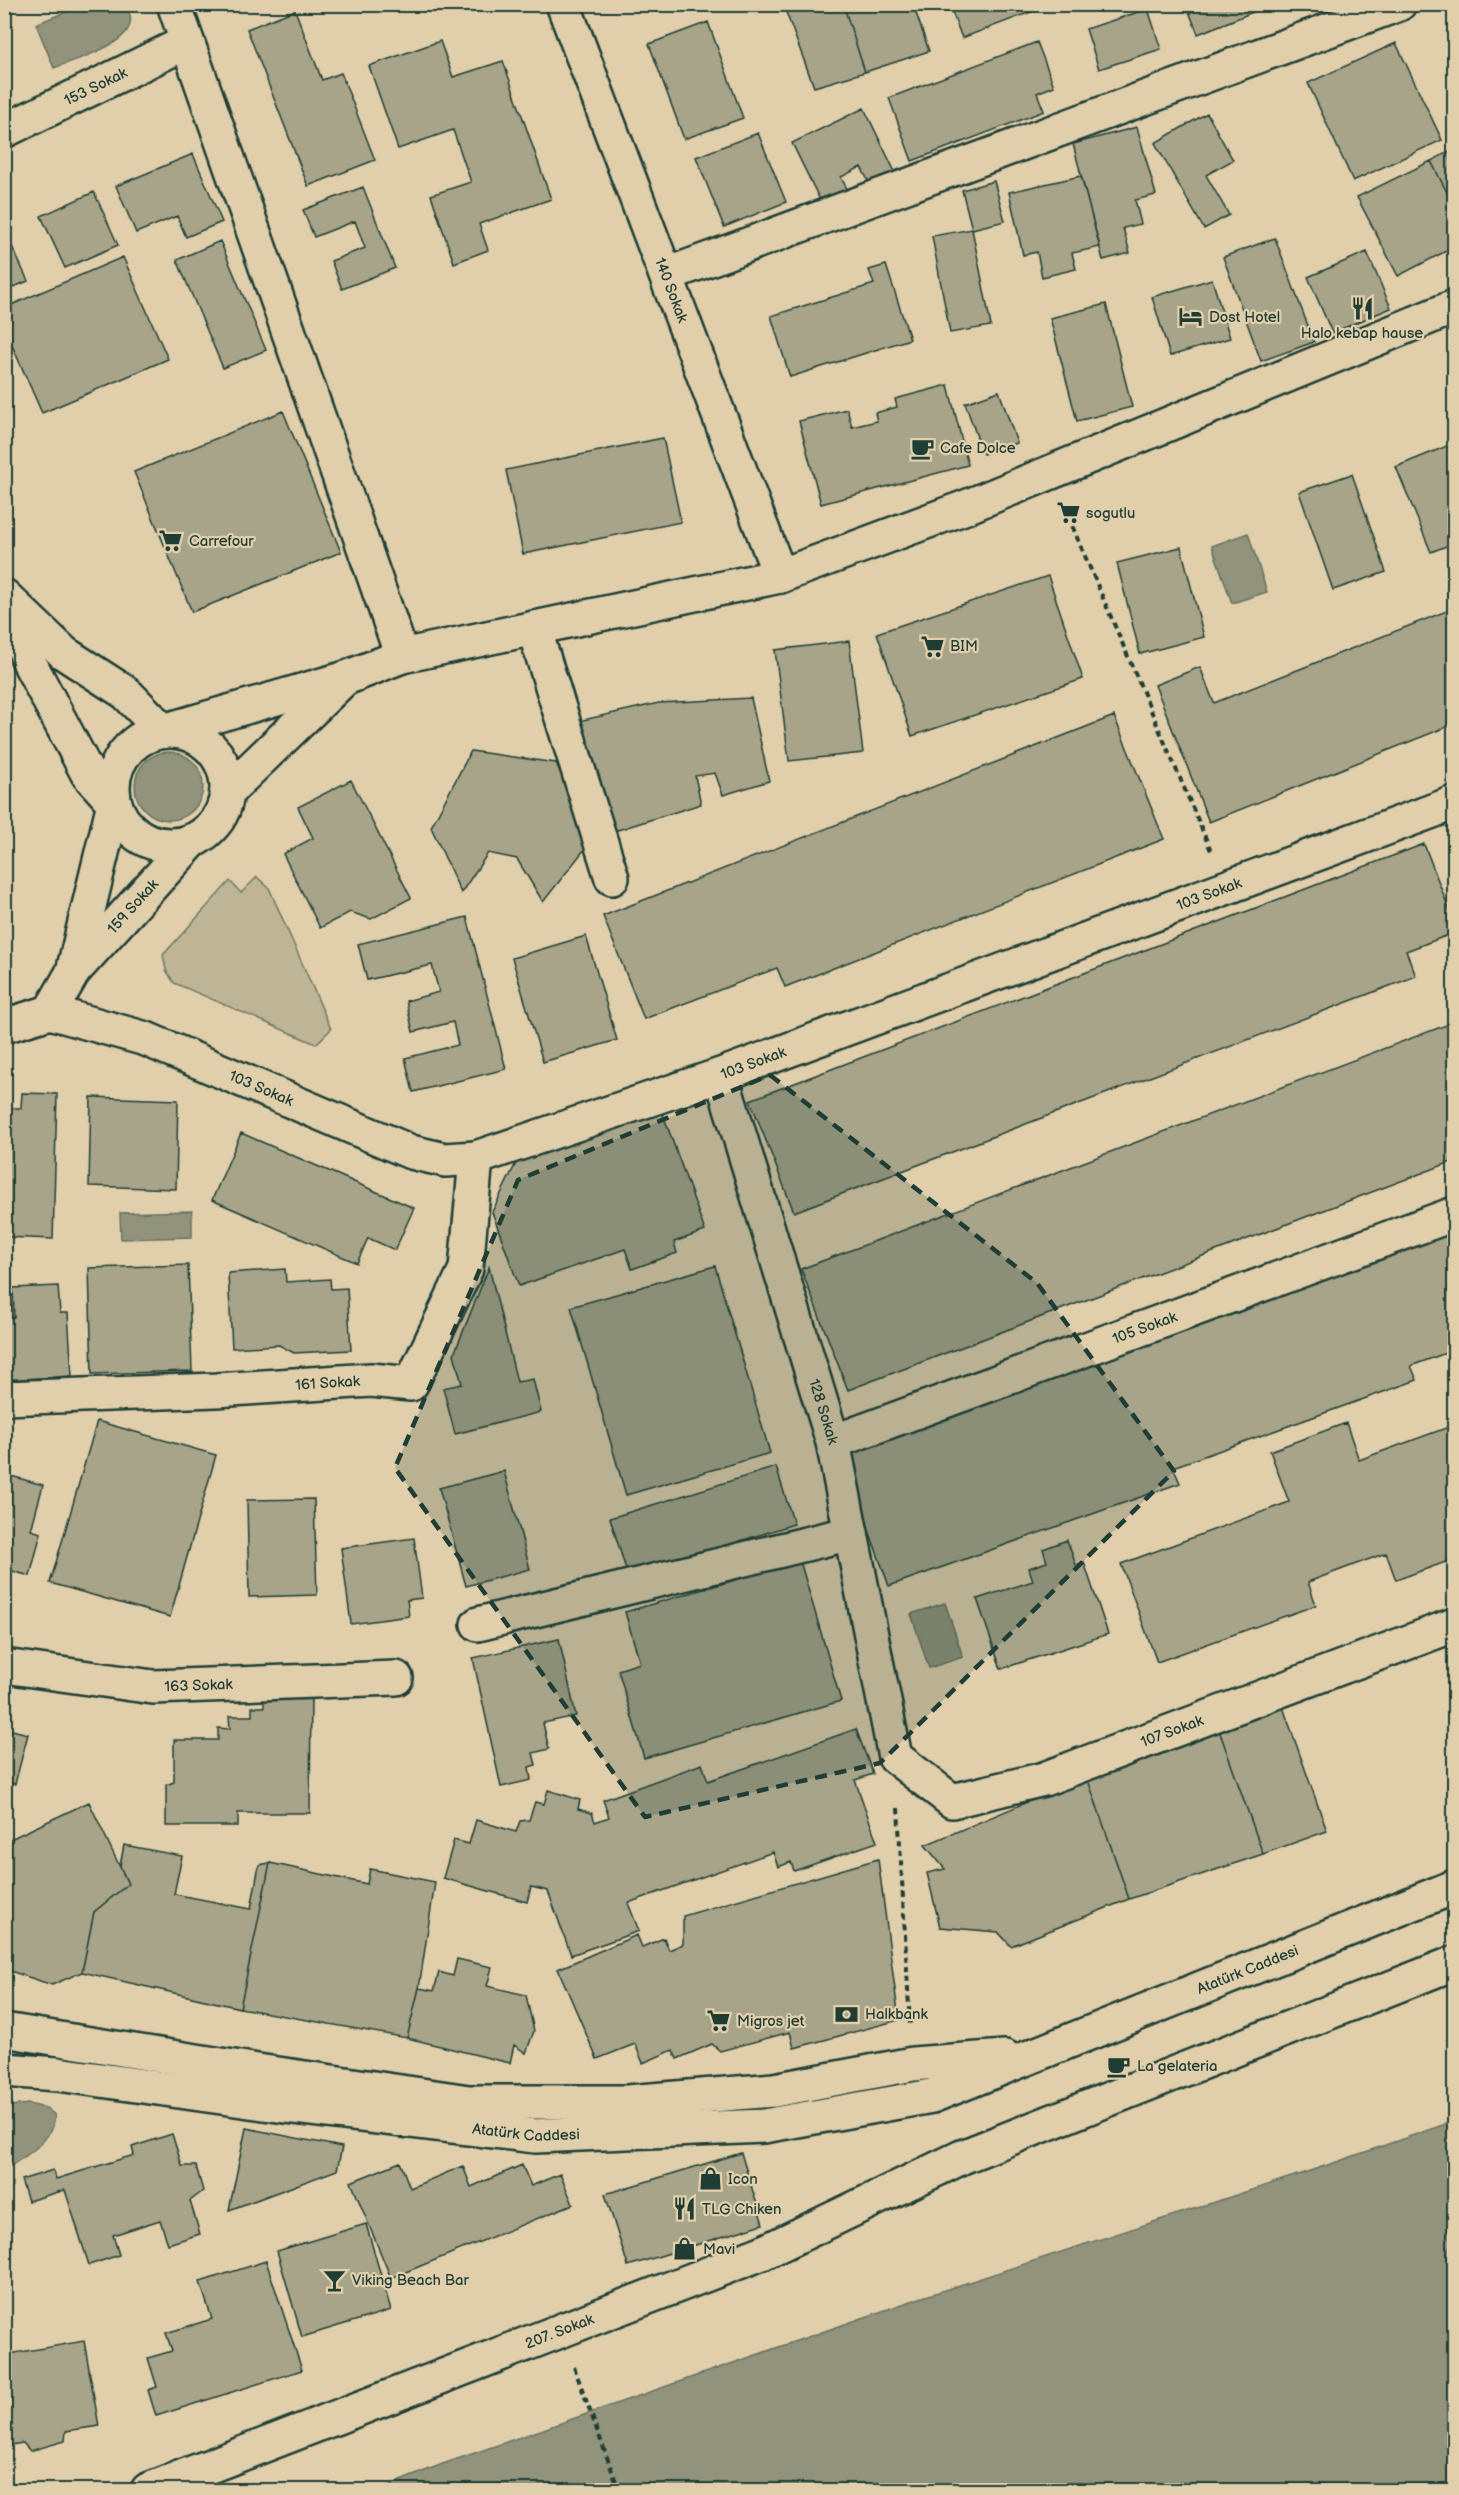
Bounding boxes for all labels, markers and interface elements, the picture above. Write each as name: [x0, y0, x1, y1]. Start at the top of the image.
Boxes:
street label: 153 Sokak: [61, 63, 131, 110]
street label: 140 Sokak: [650, 255, 692, 326]
restaurant icon: Halo kebap hause: [1349, 296, 1375, 322]
hotel icon: Dost Hotel: [1178, 304, 1204, 330]
place label: Dost Hotel: [1209, 308, 1280, 327]
place label: Halo kebap hause: [1301, 324, 1423, 343]
cafe icon: Cafe Dolce: [909, 435, 935, 461]
place label: Cafe Dolce: [940, 439, 1016, 458]
supermarket icon: sogutlu: [1055, 500, 1081, 526]
place label: sogutlu: [1086, 504, 1135, 523]
supermarket icon: Carrefour: [158, 528, 184, 554]
place label: Carrefour: [189, 532, 254, 551]
supermarket icon: BIM: [919, 633, 945, 659]
place label: BIM: [950, 637, 978, 656]
street label: 103 Sokak: [1174, 873, 1245, 915]
street label: 159 Sokak: [103, 875, 163, 938]
street label: 103 Sokak: [718, 1042, 789, 1084]
street label: 103 Sokak: [226, 1066, 297, 1111]
street label: 105 Sokak: [1110, 1307, 1180, 1349]
street label: 161 Sokak: [295, 1372, 361, 1395]
street label: 128 Sokak: [804, 1377, 842, 1448]
street label: 163 Sokak: [164, 1675, 234, 1697]
street label: 107 Sokak: [1138, 1711, 1207, 1752]
street label: Atatürk Caddesi: [1194, 1941, 1301, 1999]
bank icon: Halkbank: [834, 2001, 860, 2027]
place label: Halkbank: [865, 2005, 929, 2024]
supermarket icon: Migros jet: [706, 2008, 732, 2034]
place label: Migros jet: [737, 2012, 805, 2031]
cafe icon: La gelateria: [1106, 2053, 1132, 2079]
place label: La gelateria: [1137, 2057, 1218, 2076]
street label: Atatürk Caddesi: [471, 2120, 580, 2146]
shop icon: Icon: [697, 2166, 723, 2192]
place label: Icon: [728, 2170, 758, 2189]
restaurant icon: TLG Chiken: [671, 2196, 697, 2222]
place label: TLG Chiken: [702, 2200, 781, 2219]
shop icon: Mavi: [672, 2236, 698, 2262]
place label: Mavi: [703, 2240, 735, 2259]
bar icon: Viking Beach Bar: [321, 2267, 347, 2293]
place label: Viking Beach Bar: [352, 2271, 470, 2290]
street label: 207. Sokak: [522, 2310, 597, 2354]

